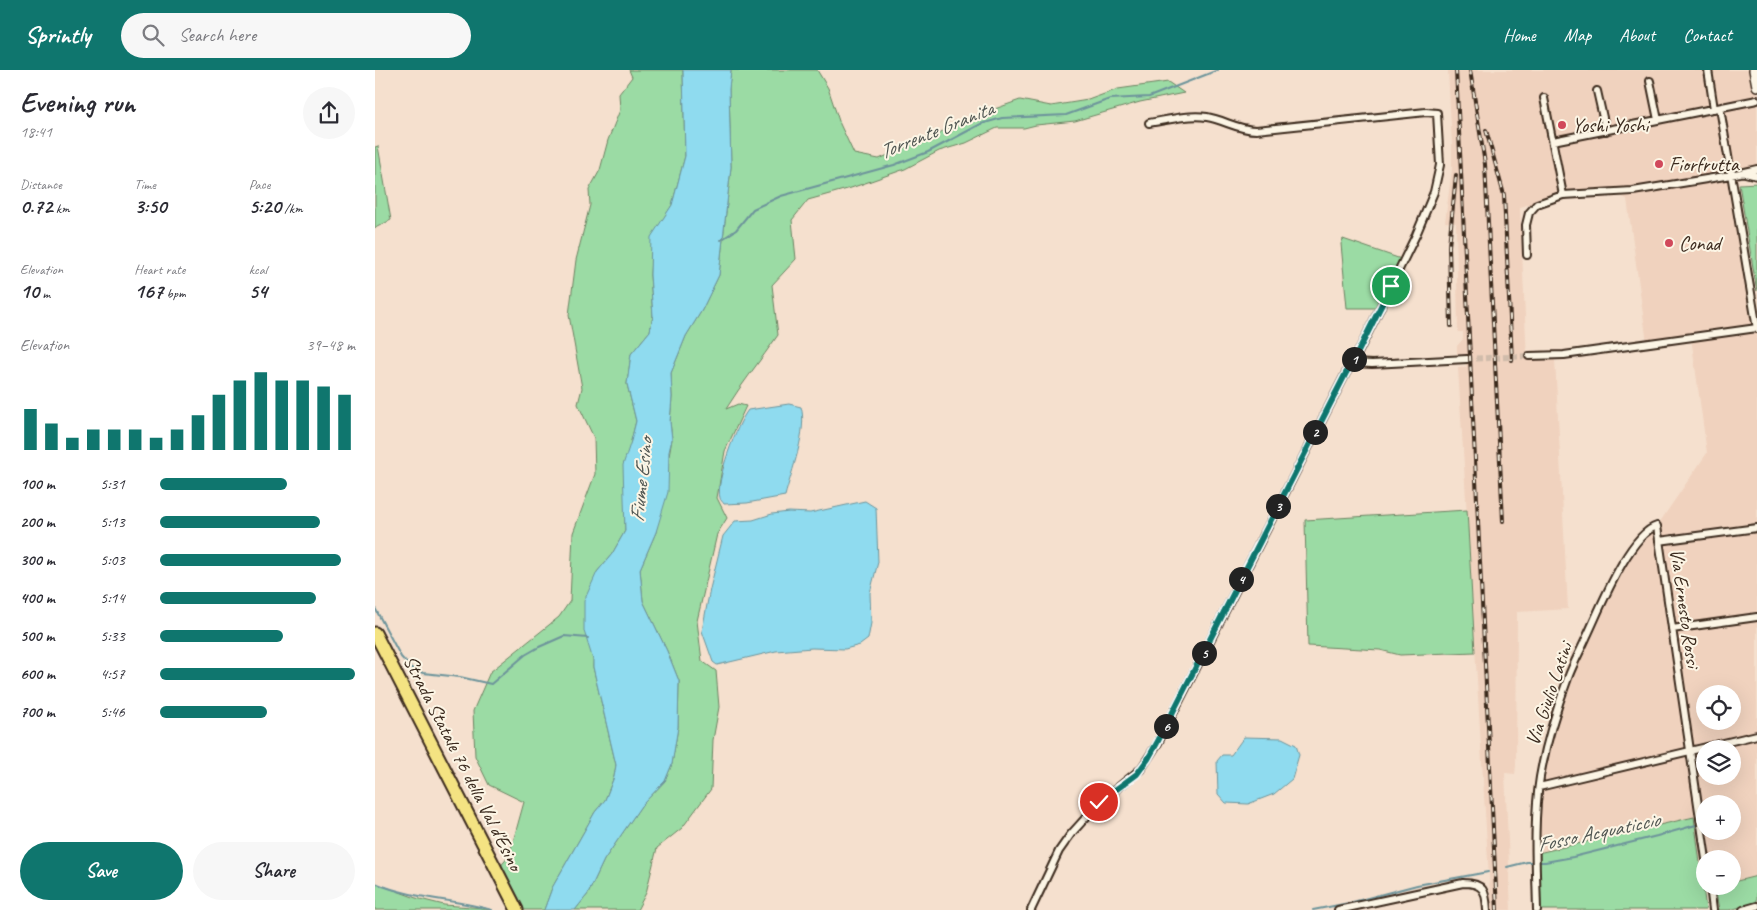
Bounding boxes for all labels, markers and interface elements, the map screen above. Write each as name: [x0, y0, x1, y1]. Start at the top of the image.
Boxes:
search box: [121, 13, 471, 58]
text: Sprintly: [25, 20, 91, 50]
icon: search: [139, 21, 167, 49]
text: Search here: [179, 23, 256, 47]
text: Home: [1503, 24, 1536, 46]
text: Map: [1564, 24, 1591, 46]
text: About: [1619, 24, 1655, 46]
text: Contact: [1683, 24, 1732, 46]
text: Evening run: [20, 85, 135, 120]
button: share: [303, 87, 355, 139]
water label: Torrente Granita: [875, 94, 999, 165]
place label: Yoshi Yoshi: [1572, 113, 1650, 138]
marker: Yoshi Yoshi: [1556, 119, 1568, 131]
text: 18:41: [20, 122, 52, 142]
place label: Fiorfrutta: [1669, 152, 1740, 177]
marker: Fiorfrutta: [1653, 158, 1665, 170]
text: Distance: [20, 176, 62, 193]
text: Time: [134, 176, 156, 193]
text: Pace: [249, 176, 270, 193]
text: 0.72: [20, 193, 52, 219]
text: 3:50: [134, 193, 167, 219]
text: 5:20: [249, 193, 281, 219]
text: km: [52, 200, 70, 217]
text: /km: [281, 200, 303, 217]
place label: Conad: [1679, 231, 1724, 256]
marker: Conad: [1663, 237, 1675, 249]
text: Elevation: [20, 261, 63, 278]
text: Heart rate: [134, 261, 185, 278]
text: kcal: [249, 261, 267, 278]
pin: [1370, 265, 1412, 307]
icon: arrive: [1377, 272, 1405, 300]
text: 10: [20, 278, 39, 304]
text: 167: [134, 278, 163, 304]
text: 54: [249, 278, 267, 304]
text: m: [39, 285, 50, 302]
text: bpm: [163, 285, 186, 302]
text: Elevation: [20, 335, 69, 355]
text: 39–48 m: [306, 335, 355, 355]
pin: 1: [1341, 346, 1367, 372]
text: 1: [1351, 351, 1358, 368]
pin: 2: [1303, 420, 1327, 444]
text: 2: [1312, 424, 1319, 441]
water label: Fiume Esino: [624, 433, 659, 523]
text: 100 m: [20, 474, 55, 494]
text: 5:31: [100, 474, 125, 494]
pin: 3: [1265, 494, 1291, 518]
text: 3: [1275, 498, 1282, 515]
text: 200 m: [20, 512, 55, 532]
text: 5:13: [100, 512, 125, 532]
street label: Via Ernesto Rossi: [1664, 547, 1706, 671]
text: 300 m: [20, 550, 55, 570]
text: 5:03: [100, 550, 125, 570]
pin: 4: [1229, 566, 1253, 592]
text: 4: [1238, 571, 1245, 588]
text: 400 m: [20, 588, 55, 608]
text: 5:14: [100, 588, 125, 608]
text: 500 m: [20, 626, 54, 646]
text: 5:33: [100, 626, 125, 646]
street label: Via Giulio Latini: [1520, 637, 1579, 749]
pin: 5: [1191, 640, 1217, 666]
text: 5: [1201, 645, 1208, 662]
street label: Strada Statale 76 della Val d'Esino: [398, 651, 529, 877]
text: 600 m: [20, 664, 55, 684]
text: 4:57: [100, 664, 125, 684]
map controls: [1696, 685, 1741, 895]
button: locate: [1696, 685, 1741, 730]
text: 700 m: [20, 702, 55, 722]
text: 5:46: [100, 702, 125, 722]
pin: 6: [1153, 714, 1179, 738]
text: 6: [1163, 718, 1170, 735]
button: layers: [1696, 740, 1741, 785]
pin: [1078, 781, 1120, 823]
icon: check: [1085, 788, 1113, 816]
button: +: [1696, 795, 1741, 840]
water label: Fosso Acquaticcio: [1535, 806, 1664, 858]
button: Save: [20, 842, 183, 900]
button: Share: [193, 842, 355, 900]
button: −: [1696, 850, 1741, 895]

